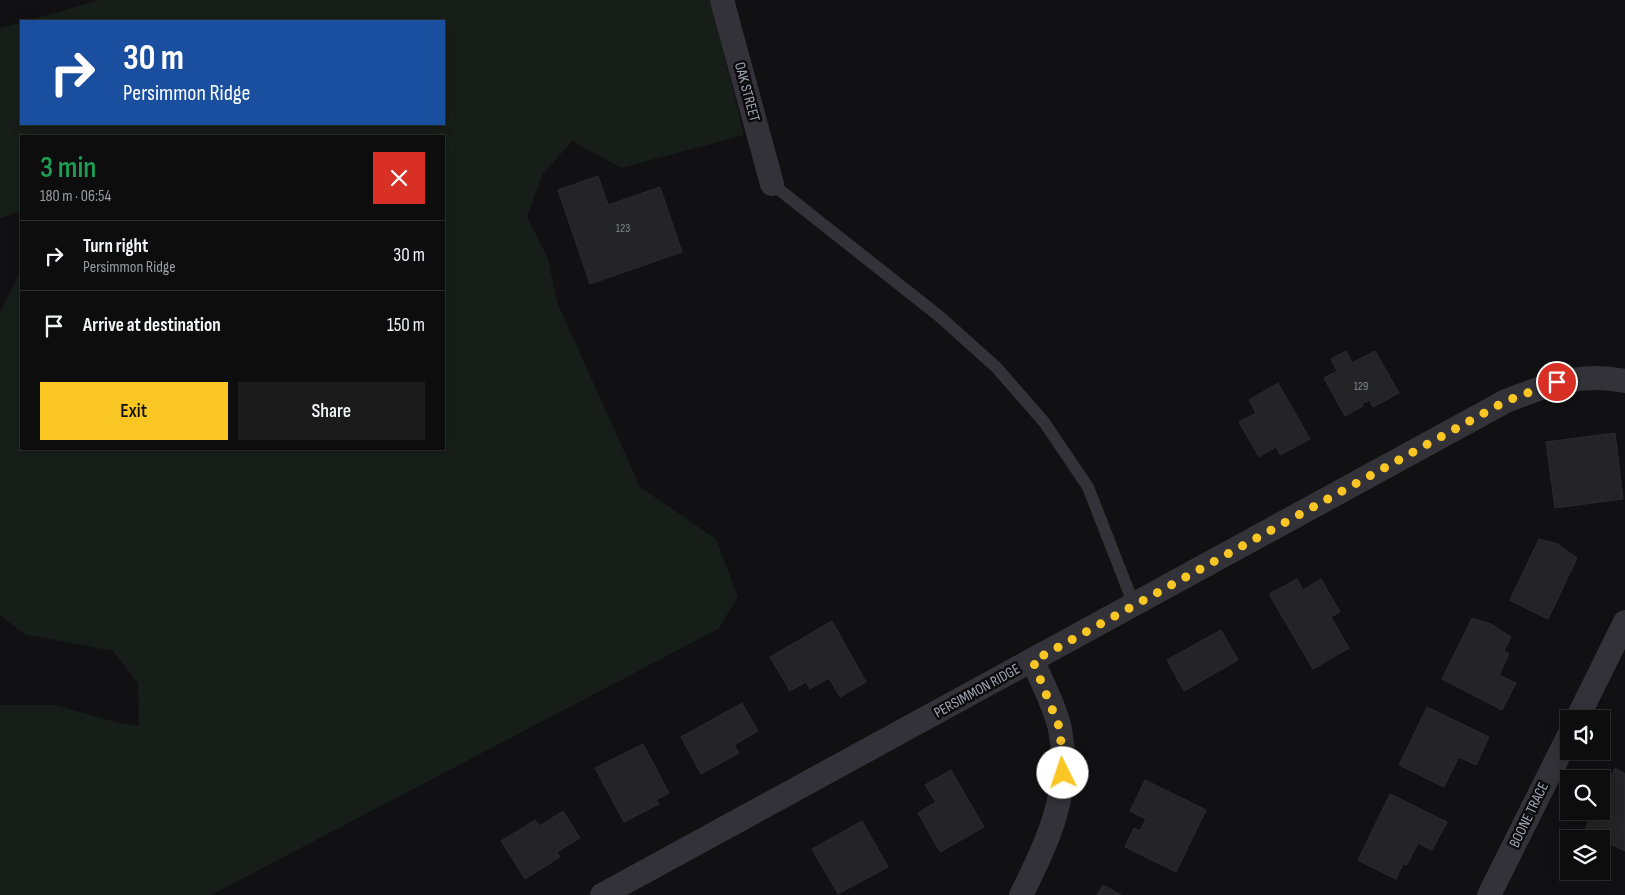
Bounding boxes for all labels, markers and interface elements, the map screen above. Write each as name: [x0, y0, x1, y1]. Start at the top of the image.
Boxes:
text: 30 m: [123, 37, 184, 80]
icon: right: [40, 40, 105, 105]
street label: OAK STREET: [730, 60, 764, 124]
text: Persimmon Ridge: [123, 80, 250, 107]
text: 3 min: [40, 150, 96, 186]
button: close: [373, 152, 425, 204]
text: 180 m · 06:54: [40, 187, 111, 206]
house number: 123: [616, 221, 630, 236]
text: Turn right: [83, 235, 148, 258]
icon: right: [40, 242, 68, 270]
text: 30 m: [393, 244, 425, 267]
text: Persimmon Ridge: [83, 258, 176, 277]
icon: arrive: [40, 312, 68, 340]
text: Arrive at destination: [83, 314, 221, 337]
text: 150 m: [387, 314, 425, 337]
pin: [1536, 361, 1578, 403]
icon: arrive: [1543, 368, 1571, 396]
house number: 129: [1354, 379, 1368, 394]
button: Exit: [40, 382, 228, 440]
button: Share: [238, 382, 425, 440]
street label: PERSIMMON RIDGE: [931, 660, 1023, 722]
map controls: [1560, 710, 1610, 880]
button: sound: [1560, 710, 1610, 760]
position arrow: [1036, 746, 1088, 798]
button: search: [1560, 770, 1610, 820]
street label: BOONE TRACE: [1505, 779, 1553, 851]
button: layers: [1560, 830, 1610, 880]

